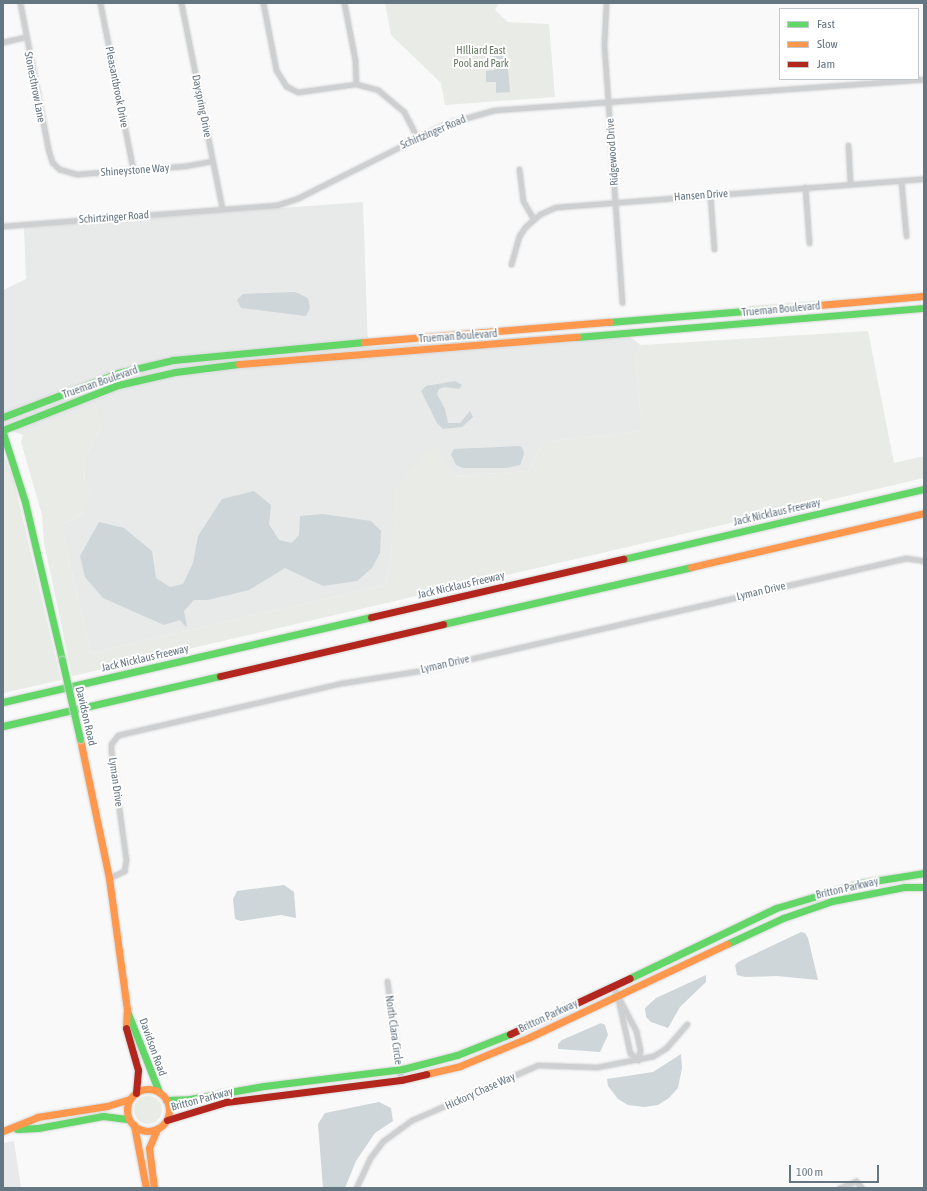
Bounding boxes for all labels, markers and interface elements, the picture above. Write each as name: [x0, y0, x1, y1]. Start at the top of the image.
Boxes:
legend: [779, 8, 919, 80]
text: Fast: [817, 17, 835, 31]
text: Slow: [817, 37, 838, 51]
park label: HIlliard East Pool and Park: [453, 44, 509, 70]
street label: Pleasantbrook Drive: [103, 45, 131, 129]
street label: Stonesthrow Lane: [22, 51, 48, 123]
text: Jam: [817, 57, 835, 71]
street label: Dayspring Drive: [189, 74, 215, 138]
street label: Schirtzinger Road: [398, 112, 468, 152]
street label: Ridgewood Drive: [603, 118, 621, 186]
street label: Shineystone Way: [100, 161, 170, 179]
street label: Hansen Drive: [674, 187, 728, 203]
street label: Schirtzinger Road: [79, 208, 149, 226]
street label: Trueman Boulevard: [741, 299, 821, 319]
street label: Trueman Boulevard: [418, 327, 498, 345]
street label: Trueman Boulevard: [61, 363, 139, 401]
street label: Jack Nicklaus Freeway: [732, 496, 822, 528]
street label: Jack Nicklaus Freeway: [416, 569, 506, 601]
street label: Lyman Drive: [735, 579, 787, 603]
street label: Jack Nicklaus Freeway: [100, 642, 190, 674]
street label: Lyman Drive: [419, 652, 471, 676]
street label: Davidson Road: [73, 685, 99, 747]
street label: Lyman Drive: [106, 756, 126, 808]
street label: Britton Parkway: [814, 874, 880, 902]
street label: North Clara Circle: [383, 994, 405, 1066]
street label: Britton Parkway: [516, 997, 580, 1035]
street label: Davidson Road: [136, 1016, 170, 1078]
street label: Hickory Chase Way: [443, 1070, 517, 1112]
street label: Britton Parkway: [170, 1084, 234, 1114]
scale bar: [791, 1157, 881, 1183]
text: 100 m: [796, 1165, 823, 1179]

